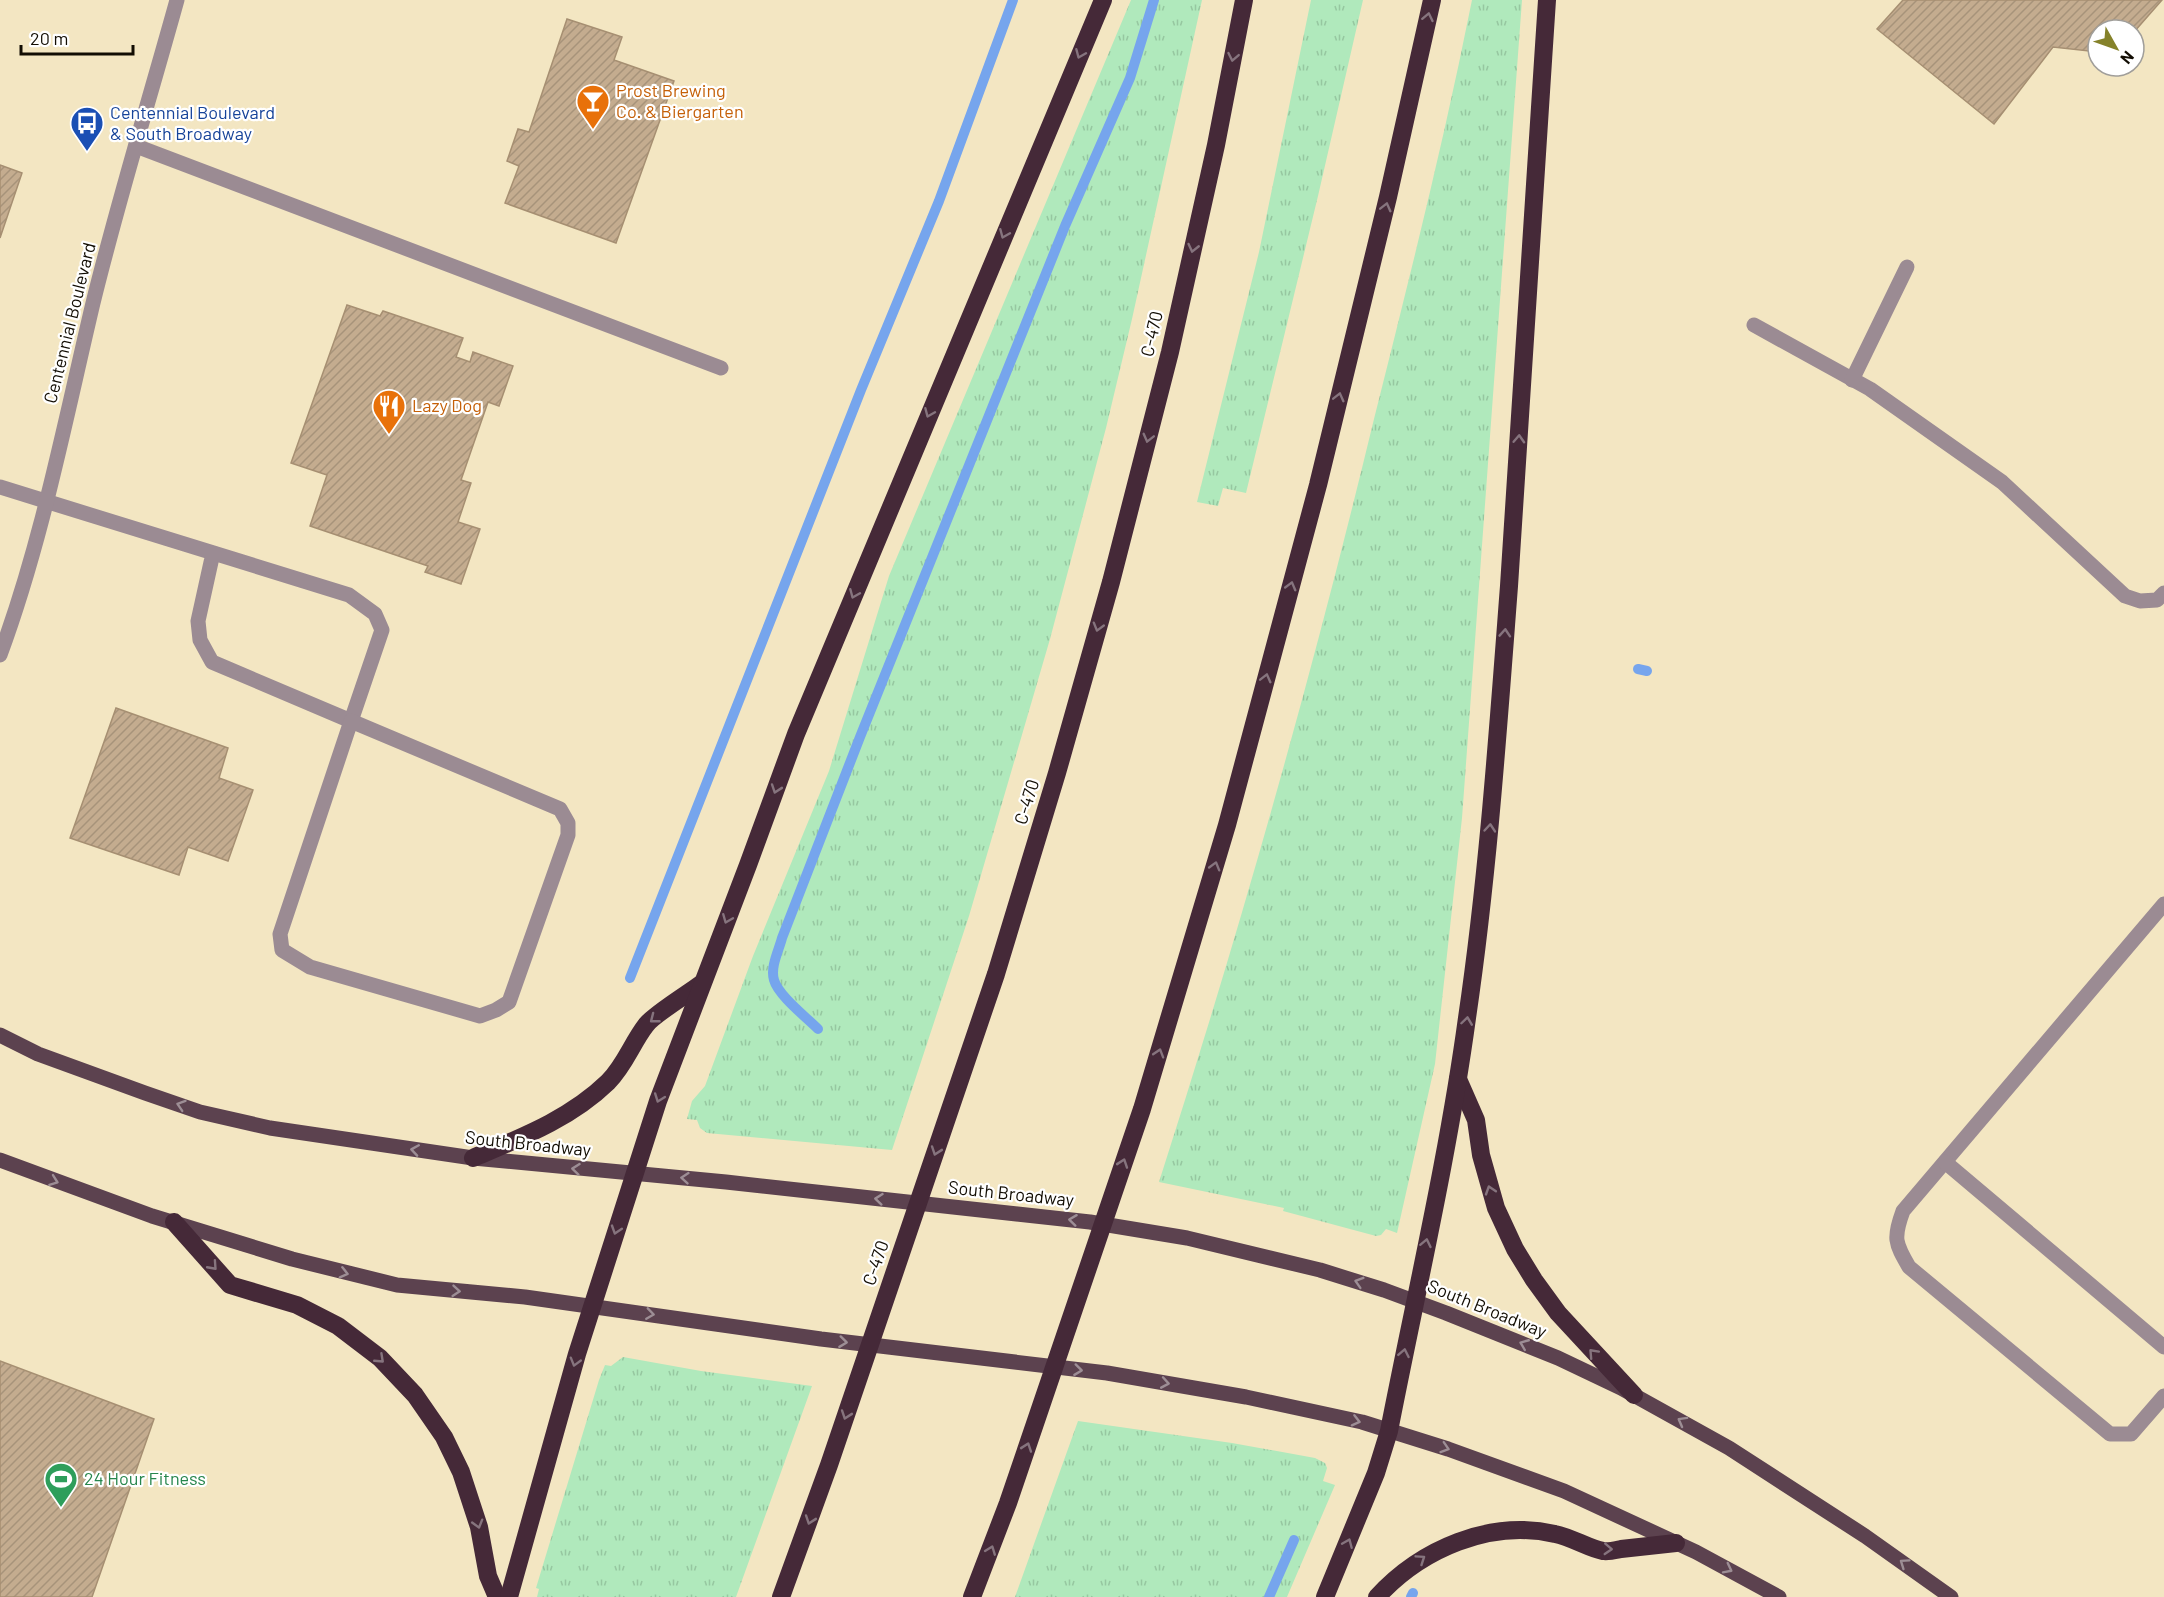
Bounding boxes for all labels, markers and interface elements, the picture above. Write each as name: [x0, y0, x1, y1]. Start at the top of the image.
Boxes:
one-way arrow: [1421, 12, 1434, 22]
scale bar: [21, 18, 134, 56]
north arrow: [2086, 18, 2146, 78]
text: 20 m: [30, 27, 68, 49]
one-way arrow: [1075, 48, 1087, 59]
text: N: [2117, 48, 2139, 68]
one-way arrow: [1227, 52, 1240, 62]
place label: Prost Brewing Co. & Biergarten: [616, 79, 744, 122]
bar icon: Prost Brewing Co. & Biergarten: [575, 83, 611, 130]
place label: Centennial Boulevard & South Broadway: [110, 101, 275, 144]
bus stop icon: Centennial Boulevard & South Broadway: [69, 105, 105, 152]
one-way arrow: [1378, 203, 1391, 213]
one-way arrow: [999, 227, 1011, 238]
street label: Centennial Boulevard: [38, 240, 100, 406]
one-way arrow: [1188, 243, 1201, 253]
street label: C-470: [1135, 309, 1167, 359]
restaurant icon: Lazy Dog: [371, 388, 407, 435]
one-way arrow: [1332, 392, 1345, 402]
place label: Lazy Dog: [412, 394, 482, 416]
one-way arrow: [924, 407, 936, 418]
one-way arrow: [1143, 433, 1156, 443]
one-way arrow: [1512, 434, 1525, 443]
one-way arrow: [1284, 581, 1296, 592]
one-way arrow: [849, 587, 861, 598]
one-way arrow: [1093, 621, 1106, 631]
one-way arrow: [1498, 629, 1511, 638]
one-way arrow: [1259, 673, 1272, 683]
street label: C-470: [1009, 776, 1043, 827]
one-way arrow: [770, 784, 783, 794]
one-way arrow: [1483, 823, 1496, 832]
one-way arrow: [1208, 861, 1220, 872]
one-way arrow: [722, 913, 734, 924]
one-way arrow: [650, 1011, 661, 1022]
one-way arrow: [1460, 1017, 1472, 1026]
one-way arrow: [1152, 1048, 1164, 1059]
one-way arrow: [653, 1092, 666, 1103]
one-way arrow: [176, 1100, 187, 1112]
street label: South Broadway: [464, 1125, 592, 1161]
one-way arrow: [411, 1144, 420, 1156]
one-way arrow: [931, 1145, 944, 1156]
one-way arrow: [1116, 1158, 1129, 1169]
one-way arrow: [571, 1163, 581, 1175]
one-way arrow: [681, 1172, 690, 1185]
one-way arrow: [49, 1174, 59, 1187]
street label: South Broadway: [947, 1175, 1075, 1211]
one-way arrow: [1485, 1185, 1498, 1196]
one-way arrow: [874, 1194, 883, 1206]
one-way arrow: [1068, 1214, 1077, 1226]
one-way arrow: [611, 1224, 623, 1235]
street label: C-470: [857, 1237, 893, 1288]
one-way arrow: [1419, 1239, 1432, 1249]
one-way arrow: [206, 1259, 217, 1270]
one-way arrow: [339, 1265, 349, 1278]
street label: South Broadway: [1425, 1274, 1550, 1342]
one-way arrow: [1354, 1277, 1365, 1289]
one-way arrow: [451, 1284, 460, 1297]
one-way arrow: [645, 1308, 654, 1320]
one-way arrow: [838, 1335, 847, 1347]
one-way arrow: [1519, 1339, 1530, 1351]
one-way arrow: [1397, 1348, 1410, 1358]
one-way arrow: [1589, 1349, 1600, 1360]
one-way arrow: [374, 1352, 384, 1363]
one-way arrow: [569, 1357, 582, 1367]
one-way arrow: [1073, 1363, 1083, 1375]
one-way arrow: [1160, 1376, 1169, 1388]
one-way arrow: [841, 1409, 854, 1420]
one-way arrow: [1351, 1414, 1361, 1427]
one-way arrow: [1678, 1417, 1688, 1428]
one-way arrow: [1439, 1441, 1450, 1453]
one-way arrow: [1020, 1442, 1032, 1453]
sports icon: 24 Hour Fitness: [43, 1461, 79, 1508]
place label: 24 Hour Fitness: [84, 1467, 206, 1489]
one-way arrow: [804, 1514, 817, 1525]
one-way arrow: [471, 1518, 483, 1529]
one-way arrow: [1341, 1538, 1353, 1549]
one-way arrow: [1603, 1543, 1612, 1555]
one-way arrow: [983, 1545, 996, 1556]
one-way arrow: [1415, 1556, 1426, 1567]
one-way arrow: [1899, 1559, 1910, 1570]
one-way arrow: [1722, 1562, 1733, 1573]

